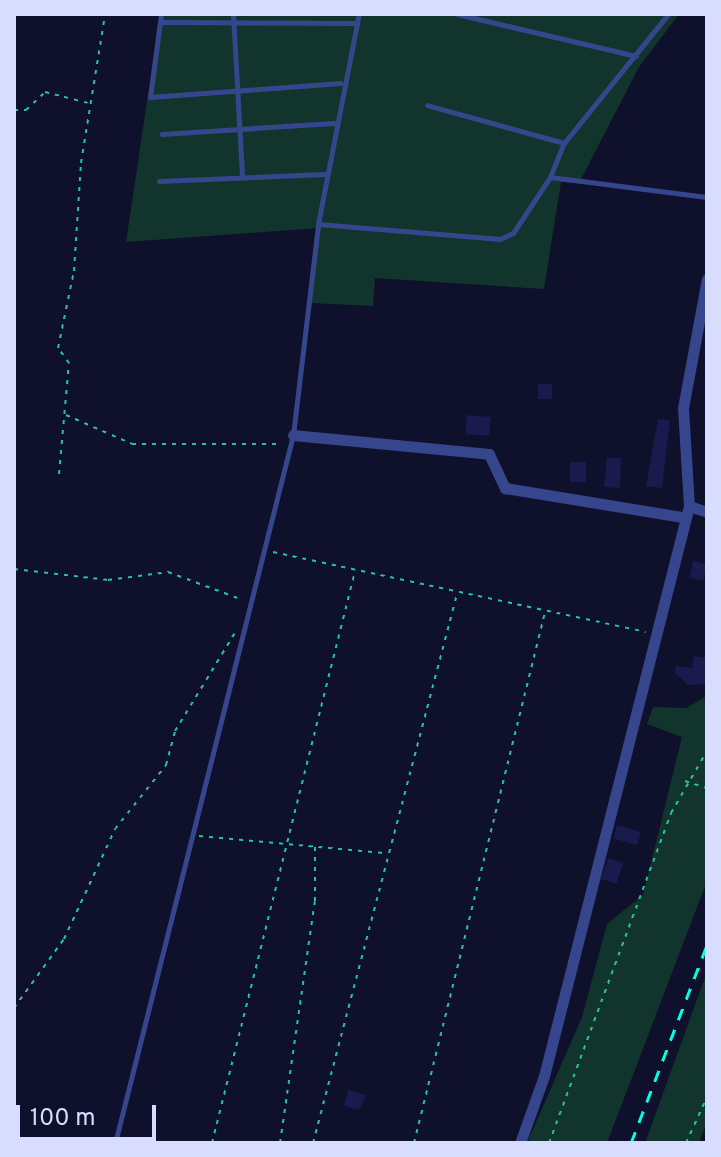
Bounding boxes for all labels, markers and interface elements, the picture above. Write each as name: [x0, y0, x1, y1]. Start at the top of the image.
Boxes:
scale bar: [20, 1089, 160, 1139]
text: 100 m: [30, 1104, 96, 1134]

